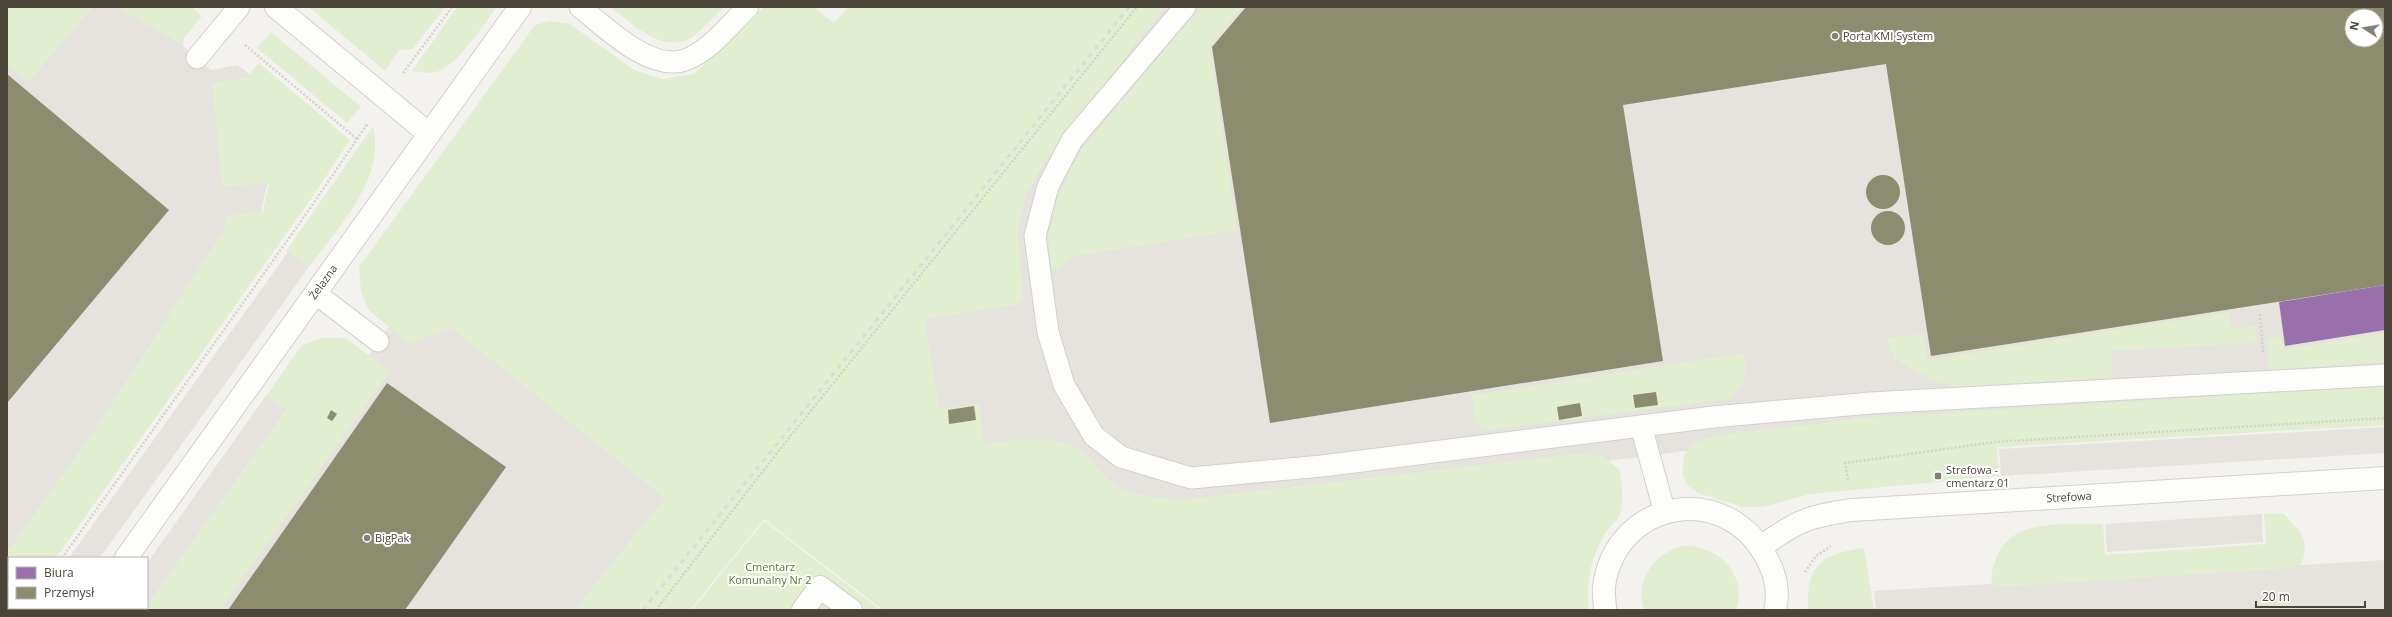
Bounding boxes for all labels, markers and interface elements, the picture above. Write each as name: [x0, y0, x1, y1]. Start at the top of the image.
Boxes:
north arrow: [2344, 8, 2384, 48]
text: N: [2345, 20, 2362, 32]
place label: Porta KMI System: [1843, 28, 1933, 43]
marker: Porta KMI System: [1830, 31, 1840, 41]
street label: Żelazna: [305, 261, 340, 302]
place label: Strefowa - cmentarz 01: [1946, 462, 2010, 490]
marker: Strefowa - cmentarz 01: [1933, 471, 1943, 481]
street label: Strefowa: [2046, 488, 2092, 505]
place label: BigPak: [375, 530, 410, 545]
marker: BigPak: [362, 533, 372, 543]
legend: [8, 557, 148, 609]
park label: Cmentarz Komunalny Nr 2: [729, 559, 811, 587]
text: Biura: [44, 564, 74, 581]
scale bar: [2256, 583, 2365, 609]
text: Przemysł: [44, 584, 95, 601]
text: 20 m: [2262, 588, 2290, 605]

